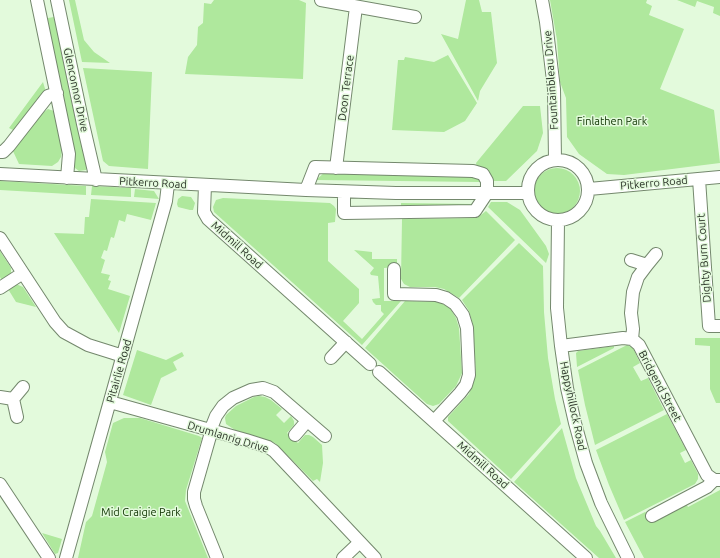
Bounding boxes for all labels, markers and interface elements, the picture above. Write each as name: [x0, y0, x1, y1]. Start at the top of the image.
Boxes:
street label: Fountainbleau Drive: [541, 30, 561, 130]
street label: Glenconnor Drive: [61, 47, 91, 133]
street label: Doon Terrace: [335, 54, 357, 122]
park label: Finlathen Park: [577, 114, 647, 128]
street label: Pitkerro Road: [620, 173, 688, 193]
street label: Pitkerro Road: [119, 175, 187, 191]
street label: Dighty Burn Court: [694, 213, 714, 303]
street label: Midmill Road: [209, 219, 265, 271]
street label: Pitairlie Road: [104, 338, 134, 404]
street label: Bridgend Street: [636, 348, 684, 424]
street label: Happyhillock Road: [557, 360, 589, 452]
street label: Drumlanrig Drive: [186, 418, 270, 456]
street label: Midmill Road: [455, 439, 511, 491]
park label: Mid Craigie Park: [101, 505, 181, 519]

